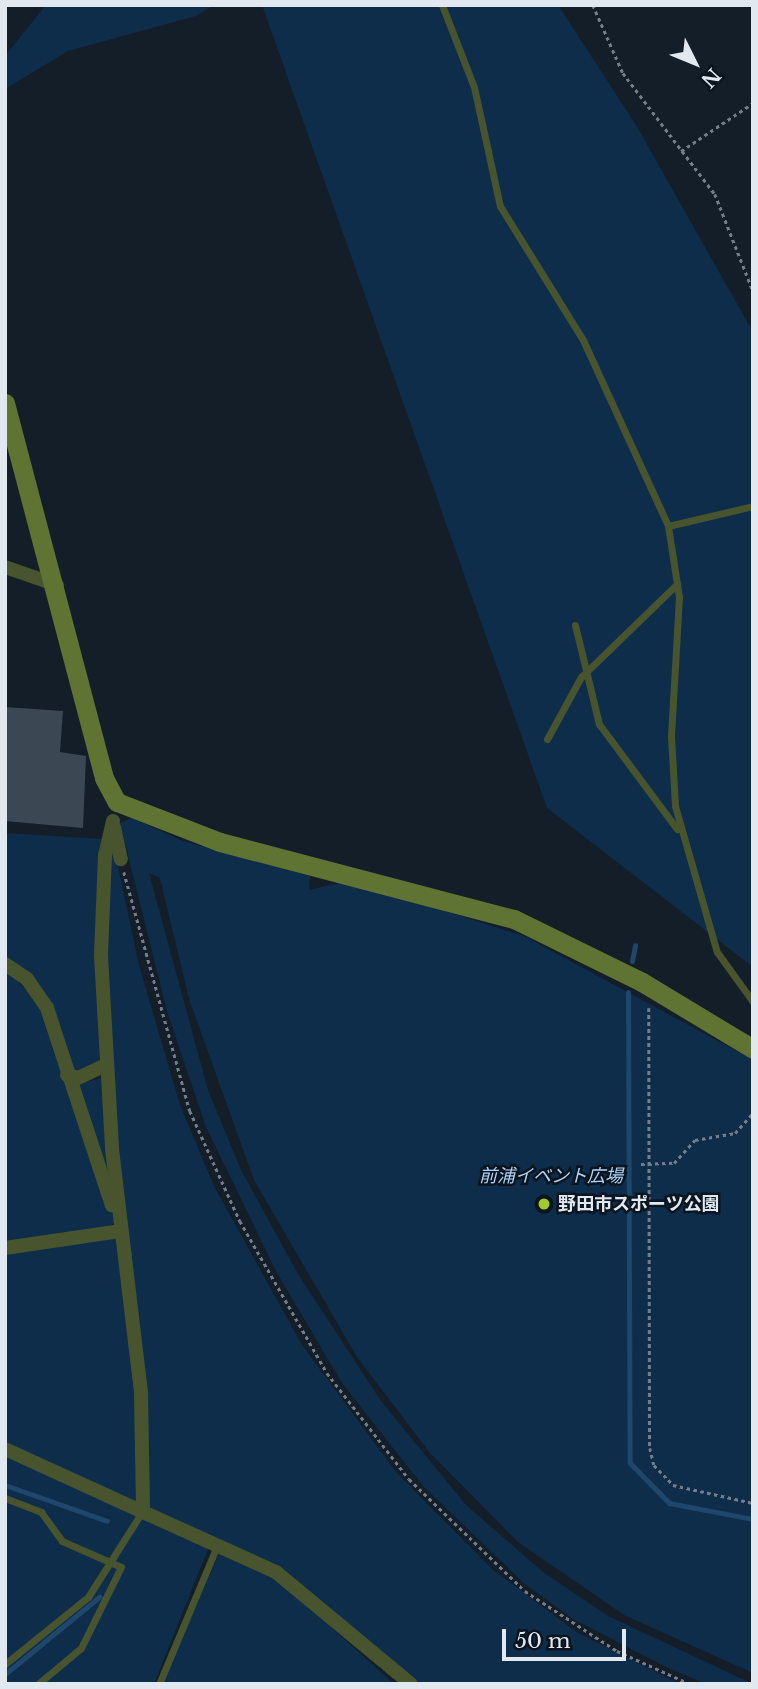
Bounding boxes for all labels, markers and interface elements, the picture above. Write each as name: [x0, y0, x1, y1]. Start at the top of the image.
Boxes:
north arrow: [660, 28, 730, 98]
text: N: [696, 63, 725, 92]
park label: 前浦イベント広場: [479, 1165, 623, 1187]
place label: 野田市スポーツ公園: [558, 1193, 720, 1215]
marker: 野田市スポーツ公園: [536, 1196, 552, 1212]
scale bar: [506, 1616, 630, 1660]
text: 50 m: [515, 1628, 570, 1654]

